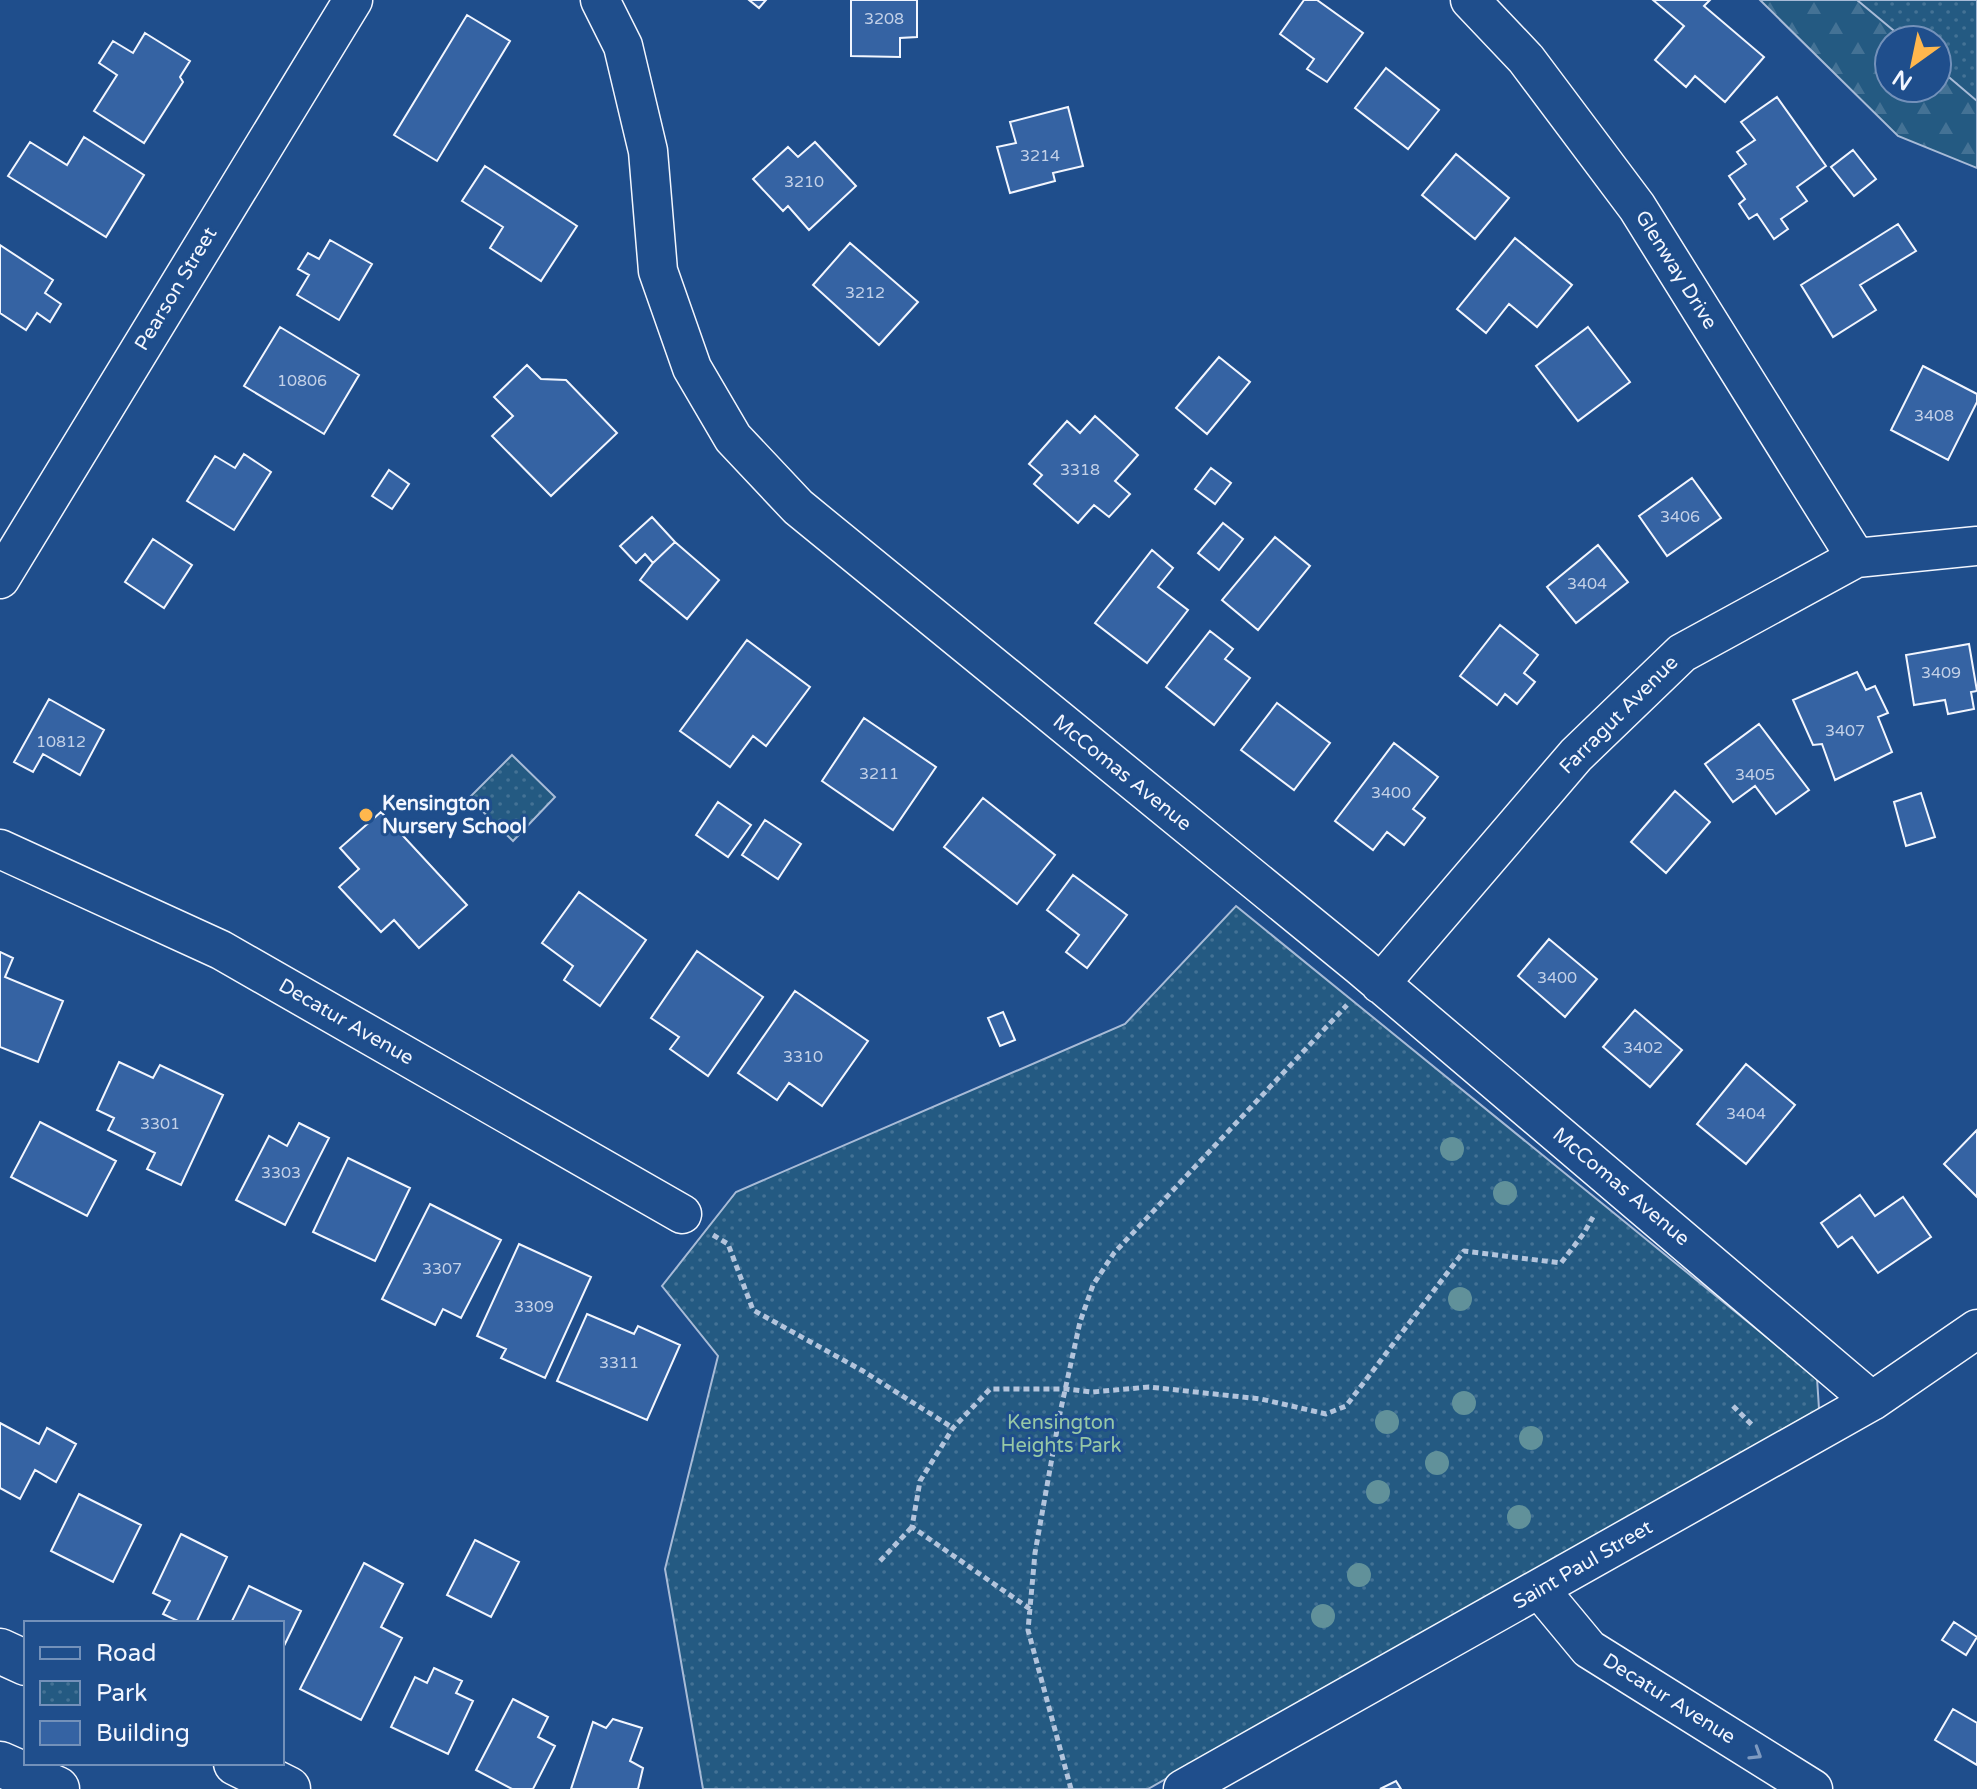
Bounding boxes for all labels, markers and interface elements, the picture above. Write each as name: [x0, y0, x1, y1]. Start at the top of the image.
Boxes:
house number: 3208: [864, 9, 904, 29]
north arrow: [1873, 24, 1953, 104]
text: N: [1888, 64, 1917, 96]
house number: 3214: [1020, 146, 1060, 166]
house number: 3210: [784, 172, 824, 192]
street label: Glenway Drive: [1630, 206, 1722, 334]
street label: Pearson Street: [130, 223, 222, 355]
house number: 3212: [845, 283, 885, 303]
house number: 10806: [277, 371, 327, 391]
house number: 3408: [1914, 406, 1954, 426]
house number: 3318: [1060, 460, 1100, 480]
house number: 3406: [1660, 507, 1700, 527]
house number: 3404: [1567, 574, 1607, 594]
street label: Farragut Avenue: [1555, 651, 1683, 779]
house number: 3409: [1921, 663, 1961, 683]
street label: McComas Avenue: [1048, 710, 1196, 836]
house number: 3407: [1825, 721, 1865, 741]
house number: 10812: [36, 732, 86, 752]
house number: 3211: [859, 764, 899, 784]
house number: 3405: [1735, 765, 1775, 785]
house number: 3400: [1371, 783, 1411, 803]
place label: Kensington Nursery School: [382, 792, 527, 839]
marker: Kensington Nursery School: [357, 806, 375, 824]
house number: 3400: [1537, 968, 1577, 988]
street label: Decatur Avenue: [274, 974, 418, 1070]
house number: 3402: [1623, 1038, 1663, 1058]
house number: 3310: [783, 1047, 823, 1067]
house number: 3404: [1726, 1104, 1766, 1124]
house number: 3301: [140, 1114, 180, 1134]
street label: McComas Avenue: [1548, 1123, 1694, 1251]
house number: 3303: [261, 1163, 301, 1183]
house number: 3307: [422, 1259, 462, 1279]
house number: 3309: [514, 1297, 554, 1317]
house number: 3311: [599, 1353, 639, 1373]
park label: Kensington Heights Park: [1001, 1411, 1122, 1458]
street label: Saint Paul Street: [1509, 1515, 1657, 1615]
legend: [24, 1621, 284, 1765]
text: Road: [96, 1639, 156, 1668]
street label: Decatur Avenue: [1598, 1649, 1740, 1749]
text: Park: [96, 1679, 147, 1708]
text: Building: [96, 1719, 190, 1748]
one-way arrow: [1747, 1744, 1762, 1760]

